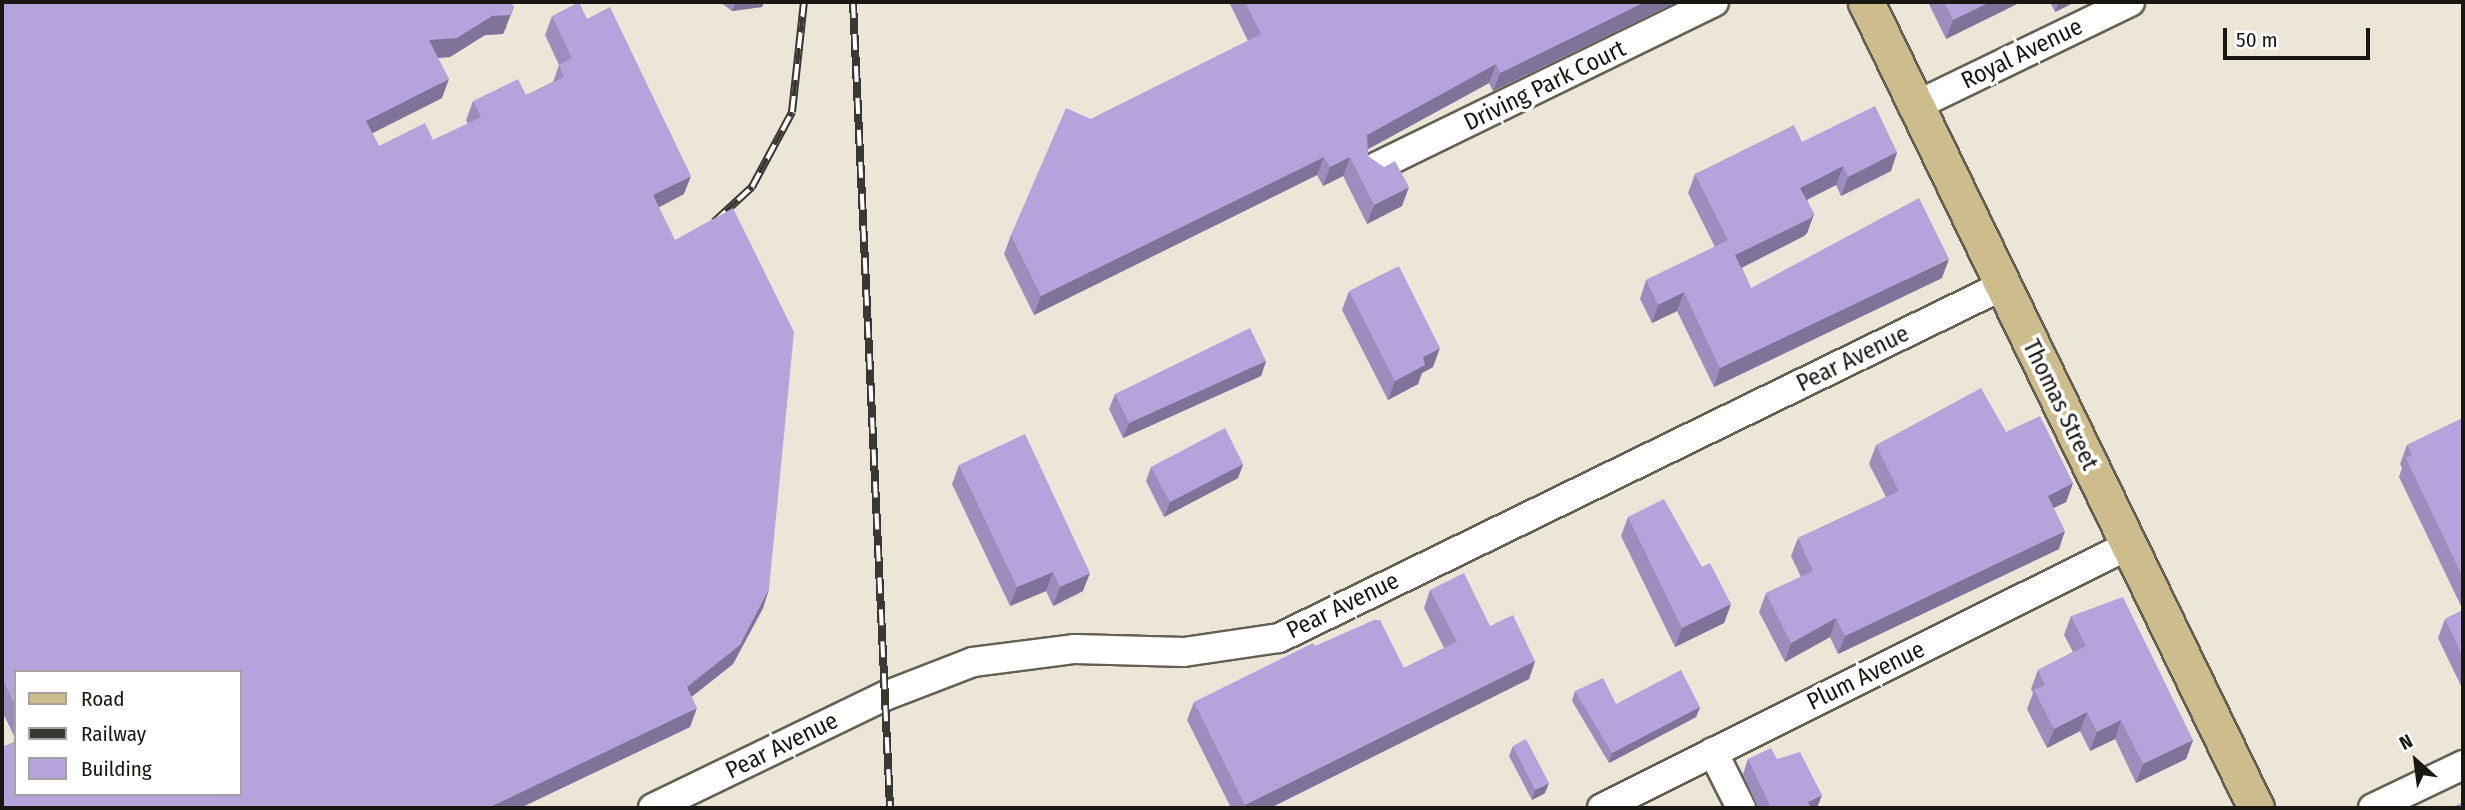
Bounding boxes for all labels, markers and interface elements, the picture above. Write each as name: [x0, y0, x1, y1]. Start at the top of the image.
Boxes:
street label: Royal Avenue: [1957, 12, 2087, 96]
scale bar: [2227, 14, 2374, 58]
text: 50 m: [2236, 27, 2278, 53]
street label: Driving Park Court: [1460, 34, 1630, 138]
street label: Pear Avenue: [1792, 319, 1914, 399]
street label: Thomas Street: [2016, 335, 2104, 475]
street label: Pear Avenue: [1282, 566, 1404, 646]
street label: Plum Avenue: [1802, 635, 1930, 717]
legend: [14, 670, 242, 796]
text: Road: [81, 686, 125, 712]
street label: Pear Avenue: [721, 706, 843, 786]
text: Railway: [81, 721, 146, 747]
north arrow: [2381, 726, 2451, 796]
text: N: [2395, 729, 2416, 755]
text: Building: [81, 756, 152, 782]

